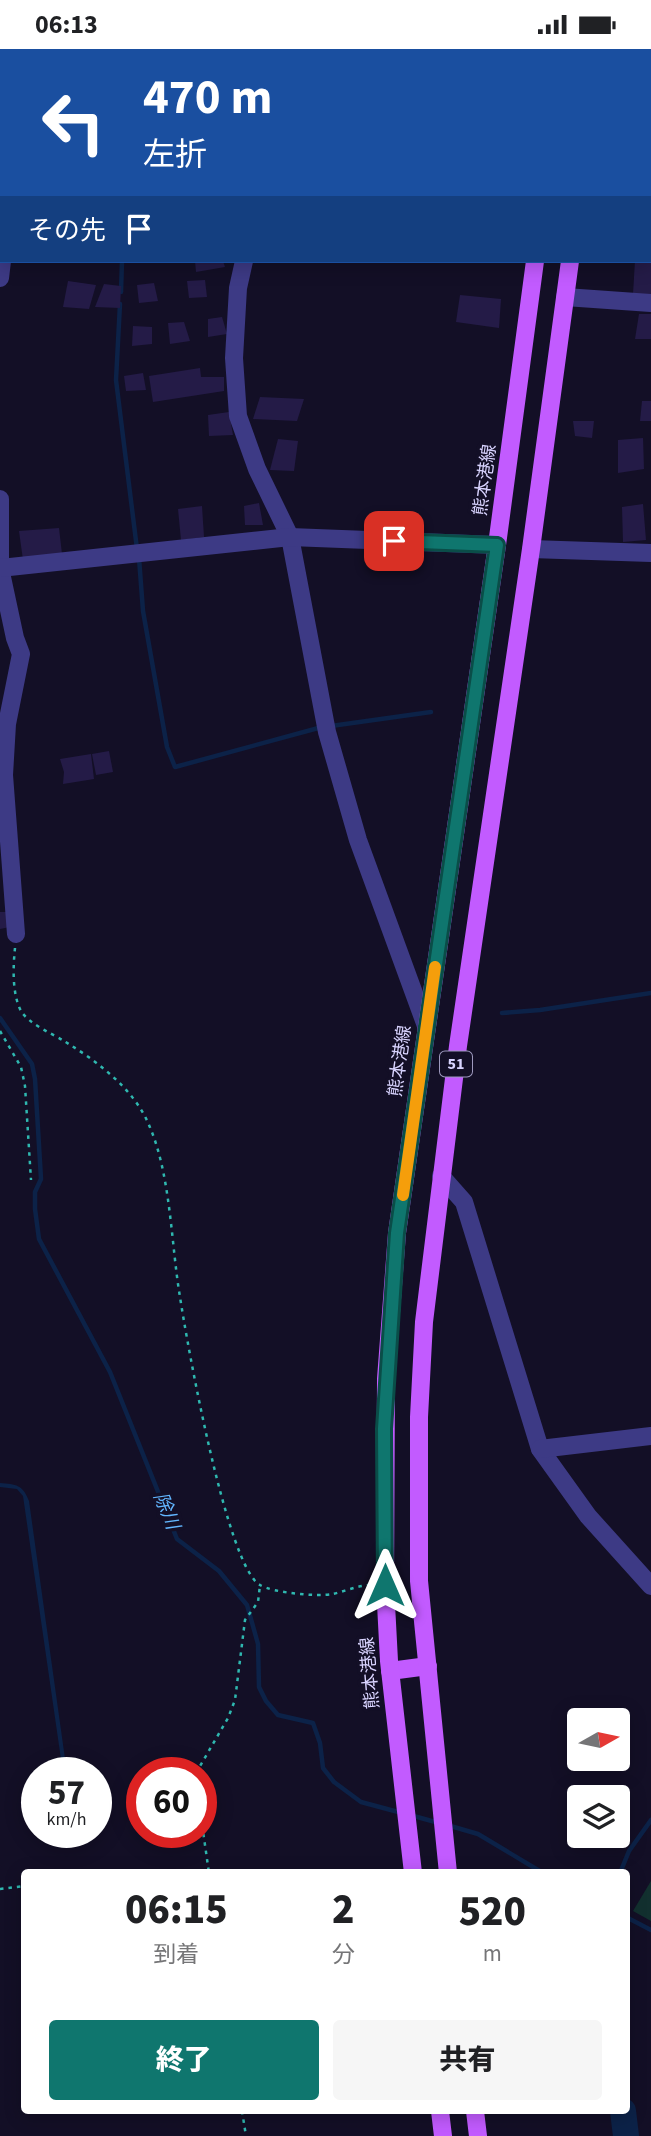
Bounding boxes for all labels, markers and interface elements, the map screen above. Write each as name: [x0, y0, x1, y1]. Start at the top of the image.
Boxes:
text: 06:13: [35, 6, 98, 43]
text: 470 m: [143, 63, 272, 133]
icon: left: [28, 77, 119, 168]
text: 左折: [143, 132, 207, 178]
icon: arrive: [120, 210, 158, 248]
text: その先: [28, 212, 106, 249]
street label: 熊本港線: [468, 443, 502, 517]
pin: [364, 511, 424, 571]
icon: arrive: [375, 522, 413, 560]
street label: 熊本港線: [383, 1024, 417, 1098]
road number: 51: [440, 1051, 472, 1077]
water label: 除川: [146, 1488, 186, 1536]
position arrow: [348, 1548, 422, 1622]
street label: 熊本港線: [354, 1636, 386, 1710]
north arrow: [567, 1708, 630, 1771]
map controls: [567, 1708, 630, 1848]
speed limit sign: 60: [126, 1757, 217, 1848]
text: 57: [48, 1768, 85, 1818]
button: layers: [567, 1785, 630, 1848]
text: km/h: [47, 1807, 86, 1832]
text: 06:15: [125, 1880, 228, 1940]
text: 2: [332, 1880, 354, 1940]
text: 520: [459, 1882, 526, 1942]
text: m: [483, 1937, 502, 1970]
text: 到着: [153, 1938, 199, 1971]
text: 分: [332, 1938, 355, 1971]
button: 終了: [49, 2020, 319, 2100]
button: 共有: [333, 2020, 602, 2100]

